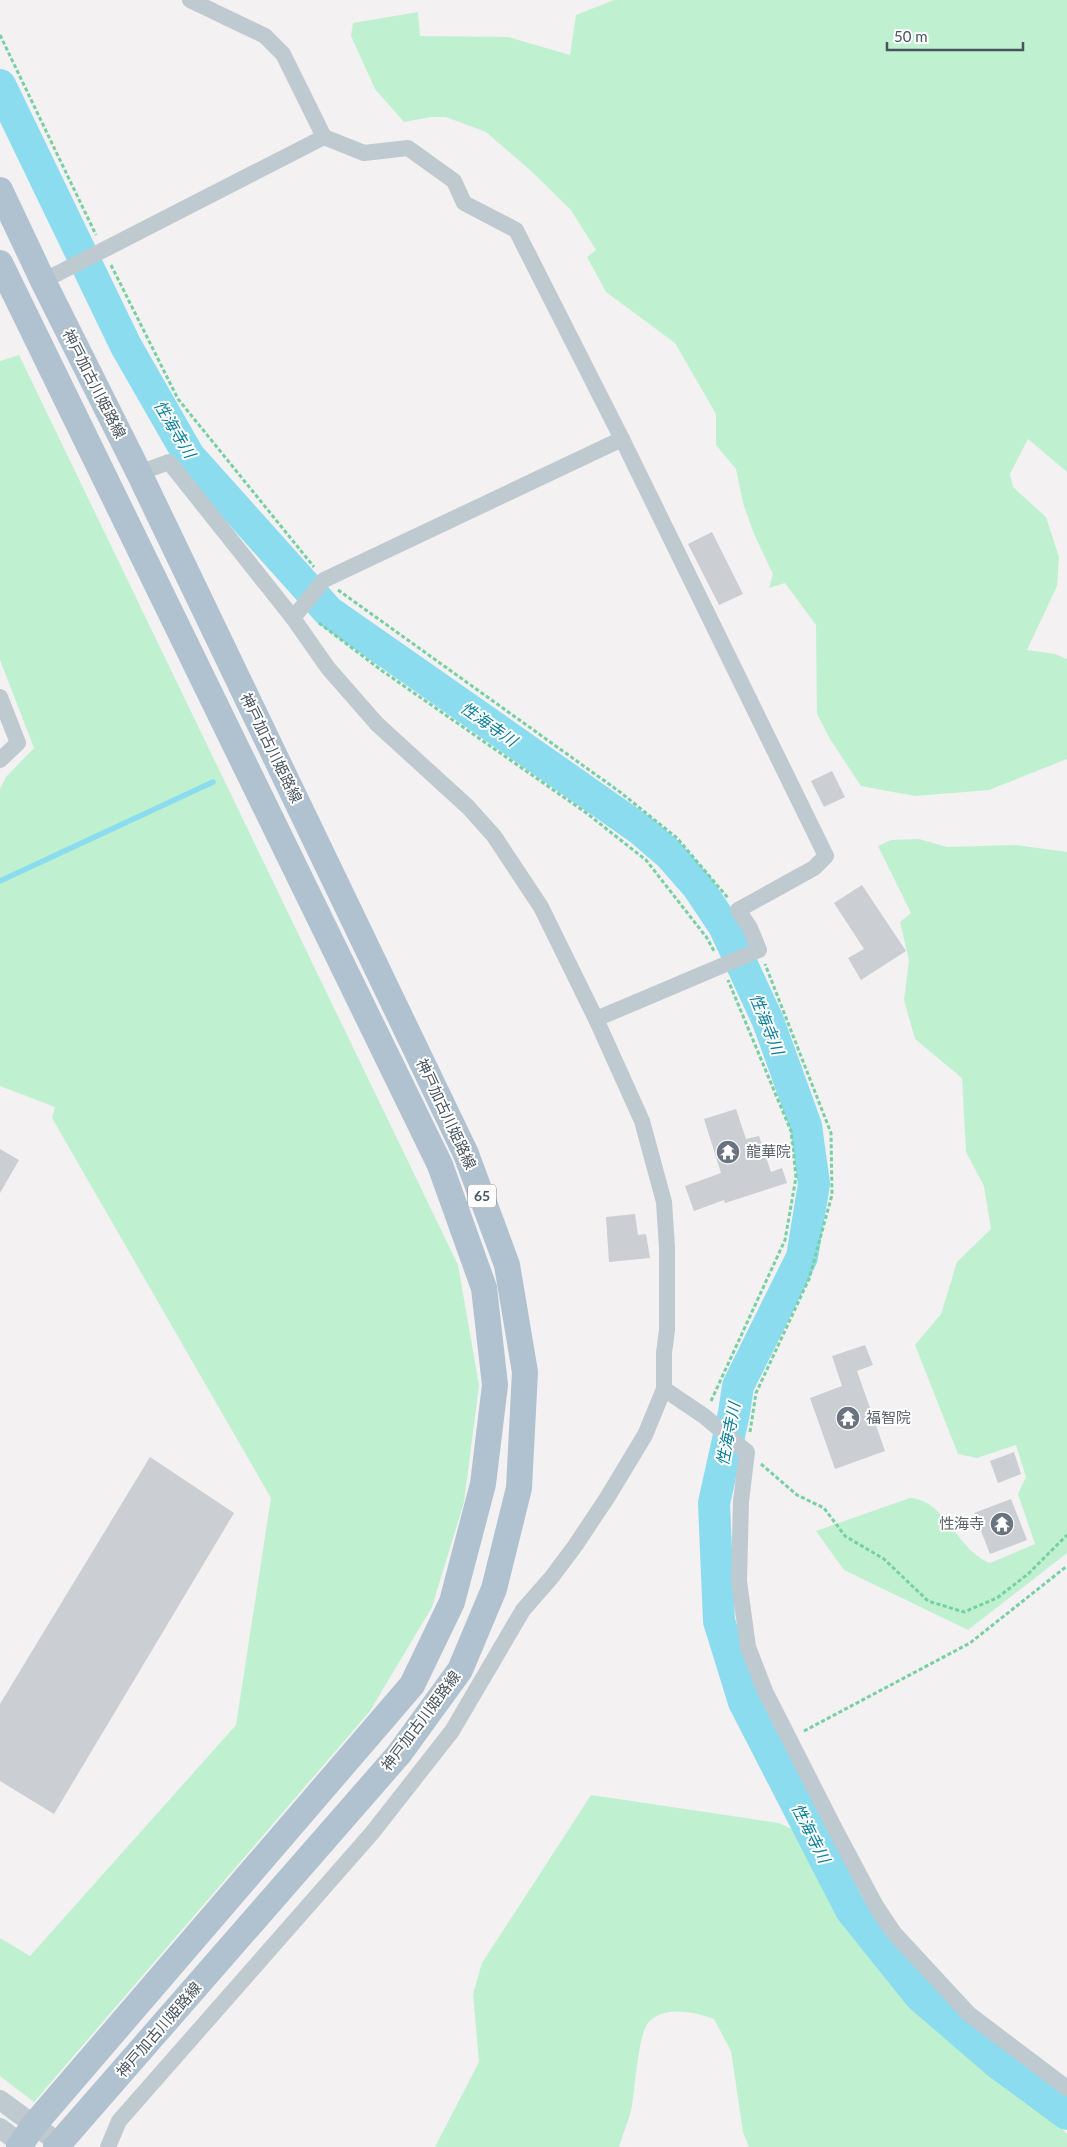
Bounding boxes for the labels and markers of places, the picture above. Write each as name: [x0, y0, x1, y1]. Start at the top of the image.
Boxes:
temple icon: 龍華院: [715, 1139, 741, 1165]
place label: 龍華院: [746, 1142, 791, 1160]
temple icon: 福智院: [835, 1405, 861, 1431]
place label: 福智院: [866, 1408, 911, 1426]
temple icon: 性海寺: [989, 1511, 1015, 1537]
place label: 性海寺: [939, 1514, 984, 1532]

